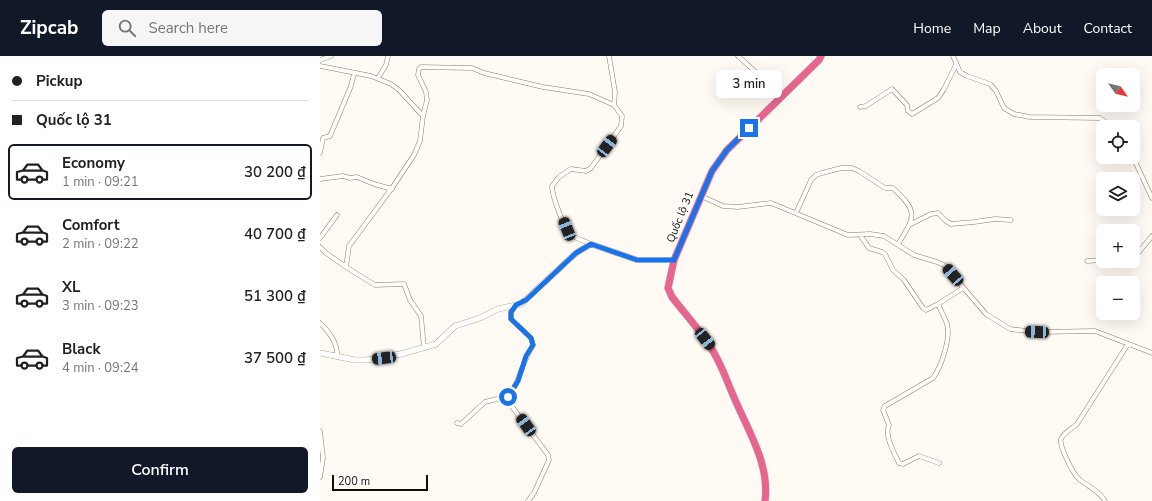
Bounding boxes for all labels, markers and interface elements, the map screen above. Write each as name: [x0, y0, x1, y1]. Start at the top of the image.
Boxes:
search box: [102, 10, 382, 46]
text: Zipcab: [20, 15, 78, 41]
icon: search: [116, 17, 138, 39]
text: Search here: [148, 18, 228, 38]
text: Home: [913, 19, 951, 38]
text: Map: [973, 19, 1001, 38]
text: About: [1023, 19, 1062, 38]
text: Contact: [1084, 19, 1132, 38]
north arrow: [1096, 68, 1140, 112]
map controls: [1096, 68, 1140, 320]
callout: 3 min: [716, 70, 782, 98]
text: Pickup: [36, 71, 82, 91]
text: 3 min: [732, 75, 766, 93]
text: Quốc lộ 31: [36, 110, 112, 130]
route end: [740, 119, 758, 137]
button: locate: [1096, 120, 1140, 164]
car: [595, 133, 619, 159]
text: Economy: [62, 153, 125, 173]
icon: car: [14, 154, 50, 190]
text: 30 200 ₫: [244, 162, 306, 182]
button: layers: [1096, 172, 1140, 216]
text: 1 min · 09:21: [62, 173, 138, 191]
street label: Quốc lộ 31: [663, 189, 697, 245]
text: Comfort: [62, 215, 119, 235]
icon: car: [14, 216, 50, 252]
car: [557, 216, 577, 242]
text: 40 700 ₫: [244, 224, 306, 244]
button: +: [1096, 224, 1140, 268]
text: 2 min · 09:22: [62, 235, 138, 253]
car: [941, 262, 965, 288]
button: −: [1096, 276, 1140, 320]
text: XL: [62, 277, 81, 297]
icon: car: [14, 278, 50, 314]
text: 51 300 ₫: [244, 286, 306, 306]
text: 3 min · 09:23: [62, 297, 138, 315]
car: [693, 326, 717, 352]
car: [1025, 326, 1049, 338]
text: Black: [62, 339, 100, 359]
icon: car: [14, 340, 50, 376]
text: 37 500 ₫: [244, 348, 306, 368]
car: [371, 351, 397, 365]
text: 4 min · 09:24: [62, 359, 138, 377]
route start: [499, 388, 517, 406]
car: [514, 412, 538, 438]
button: Confirm: [12, 447, 308, 493]
scale bar: [332, 473, 428, 492]
text: 200 m: [338, 474, 370, 489]

